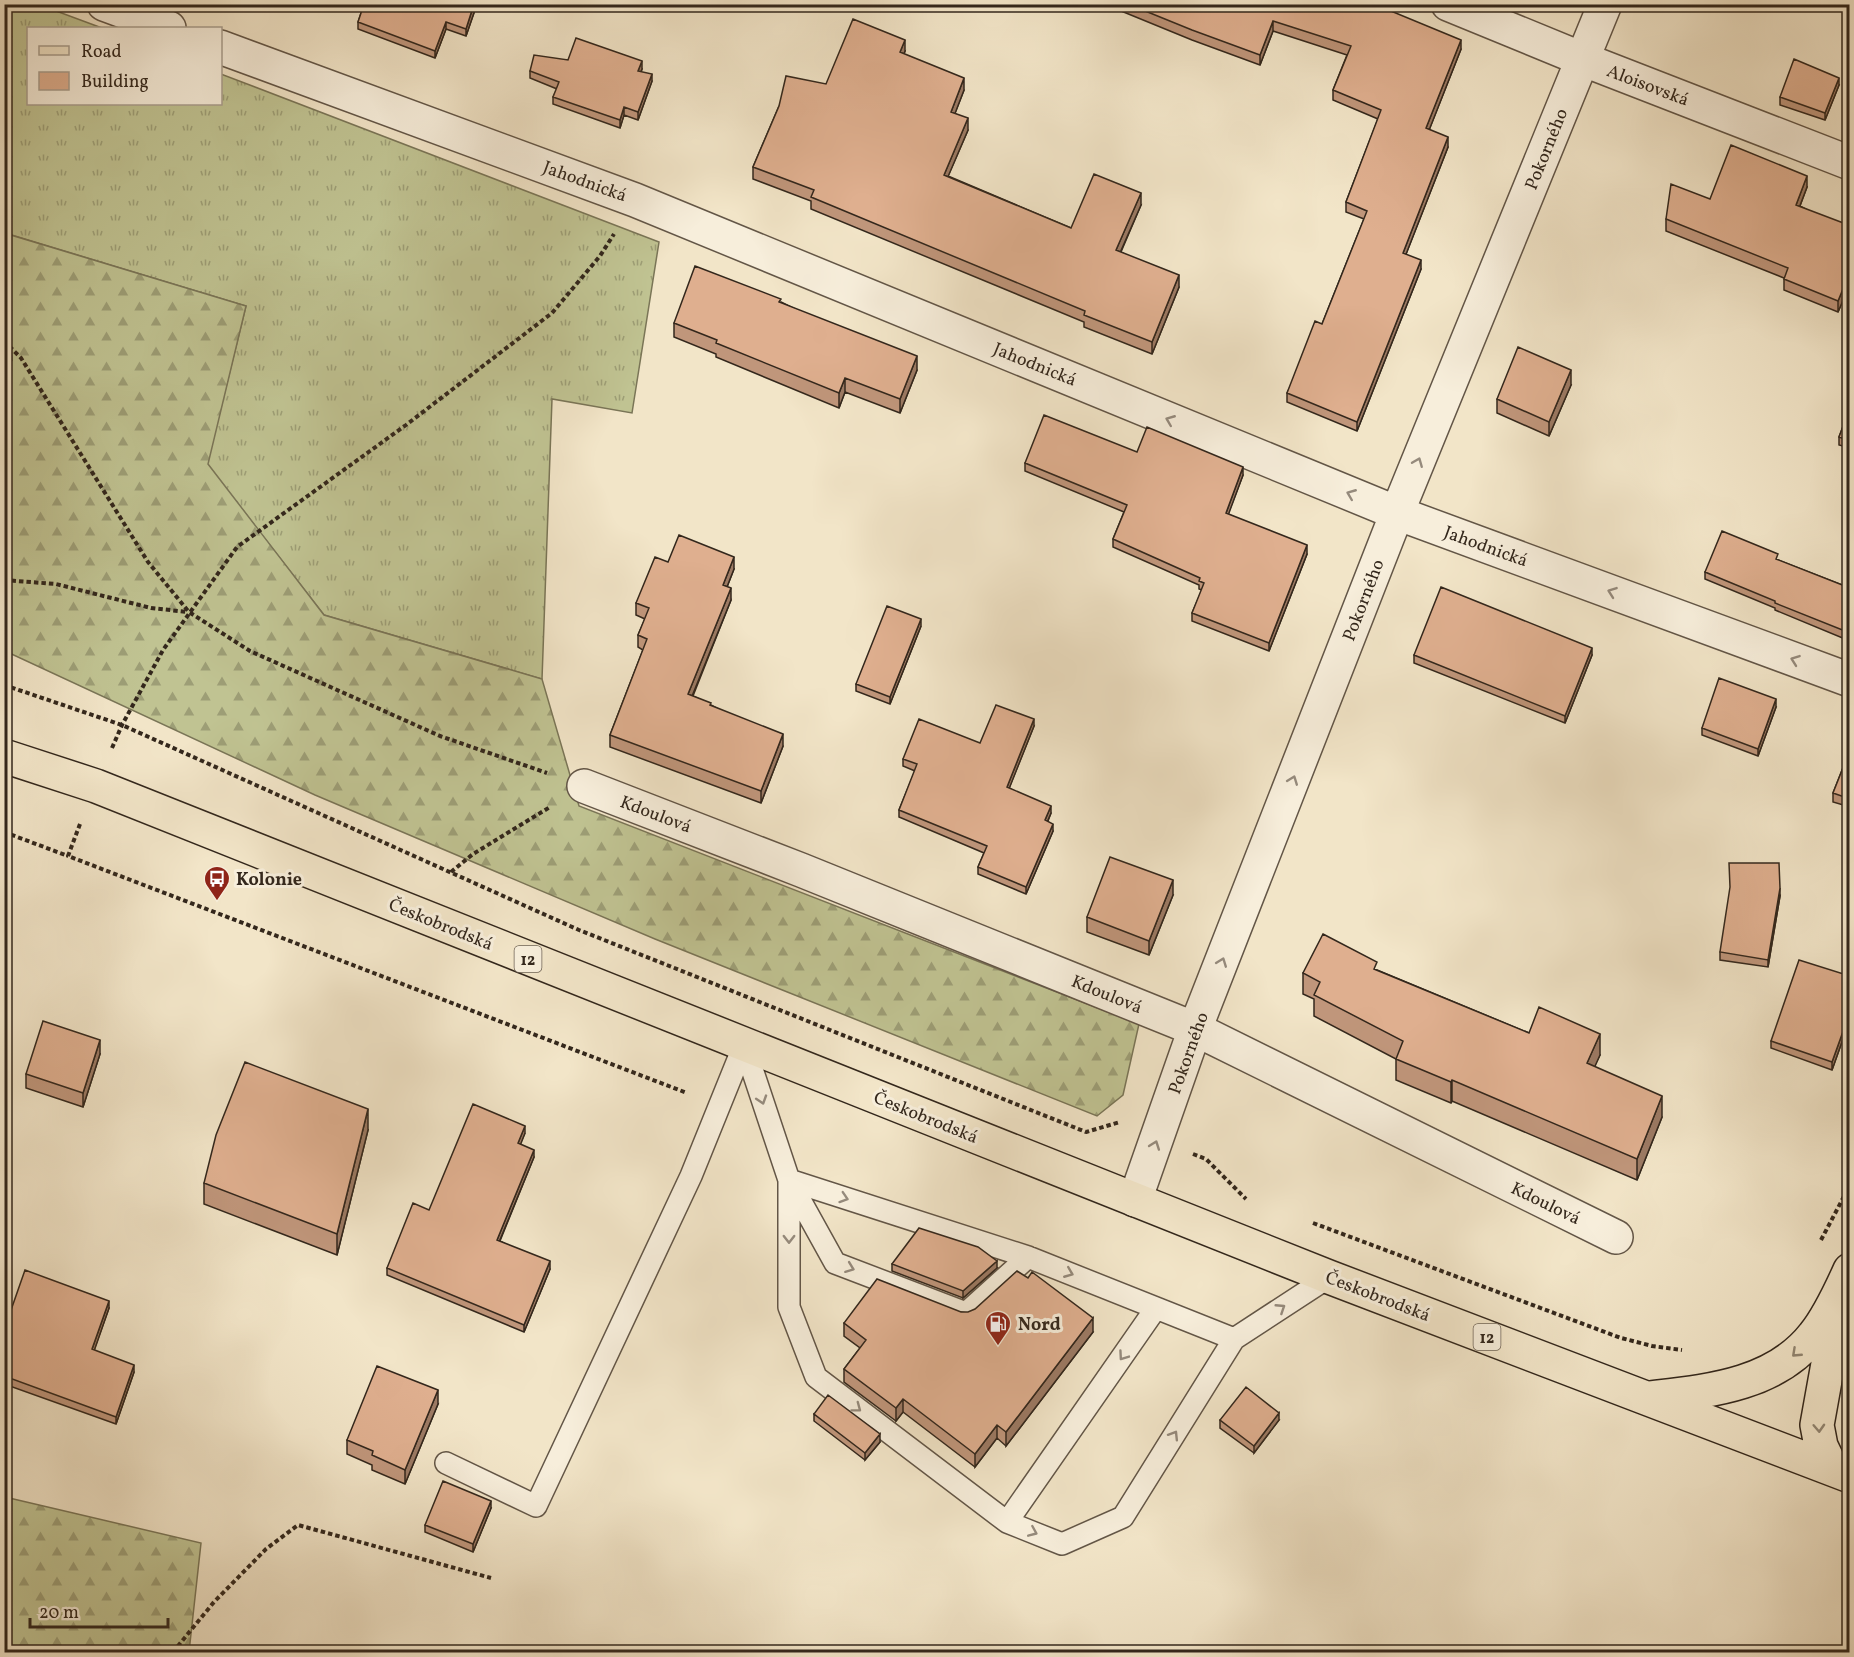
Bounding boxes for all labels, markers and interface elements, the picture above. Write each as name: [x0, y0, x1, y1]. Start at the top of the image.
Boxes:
legend: [27, 27, 222, 105]
text: Road: [81, 40, 122, 65]
street label: Aloisovská: [1603, 59, 1692, 114]
text: Building: [81, 70, 149, 95]
street label: Pokorného: [1520, 105, 1575, 194]
street label: Jahodnická: [539, 156, 630, 209]
street label: Jahodnická: [989, 337, 1080, 393]
one-way arrow: [1166, 415, 1177, 427]
one-way arrow: [1411, 457, 1423, 468]
one-way arrow: [1346, 489, 1357, 501]
street label: Jahodnická: [1440, 521, 1531, 574]
street label: Pokorného: [1337, 556, 1391, 645]
one-way arrow: [1607, 587, 1618, 600]
one-way arrow: [1790, 655, 1801, 667]
one-way arrow: [1286, 776, 1298, 787]
street label: Kdoulová: [616, 790, 695, 840]
bus stop icon: Kolonie: [202, 864, 232, 902]
place label: Kolonie: [236, 868, 302, 893]
street label: Českobrodská: [385, 893, 496, 958]
road number: 12: [514, 946, 542, 972]
one-way arrow: [1215, 957, 1227, 968]
street label: Kdoulová: [1067, 970, 1146, 1021]
street label: Pokorného: [1163, 1009, 1216, 1098]
street label: Českobrodská: [870, 1086, 981, 1151]
one-way arrow: [755, 1094, 768, 1105]
one-way arrow: [1148, 1140, 1161, 1151]
street label: Kdoulová: [1506, 1177, 1584, 1232]
one-way arrow: [838, 1191, 849, 1203]
one-way arrow: [783, 1234, 795, 1243]
one-way arrow: [844, 1261, 855, 1274]
one-way arrow: [1063, 1266, 1074, 1278]
street label: Českobrodská: [1321, 1266, 1434, 1329]
one-way arrow: [1275, 1304, 1286, 1315]
fuel station icon: Nord: [983, 1309, 1013, 1347]
place label: Nord: [1018, 1313, 1061, 1338]
road number: 12: [1474, 1324, 1500, 1350]
one-way arrow: [1793, 1346, 1803, 1357]
one-way arrow: [1119, 1350, 1130, 1361]
one-way arrow: [851, 1401, 862, 1412]
one-way arrow: [1812, 1424, 1825, 1433]
one-way arrow: [1167, 1431, 1179, 1441]
one-way arrow: [1027, 1525, 1038, 1537]
scale bar: [30, 1591, 168, 1629]
text: 20 m: [39, 1601, 79, 1626]

